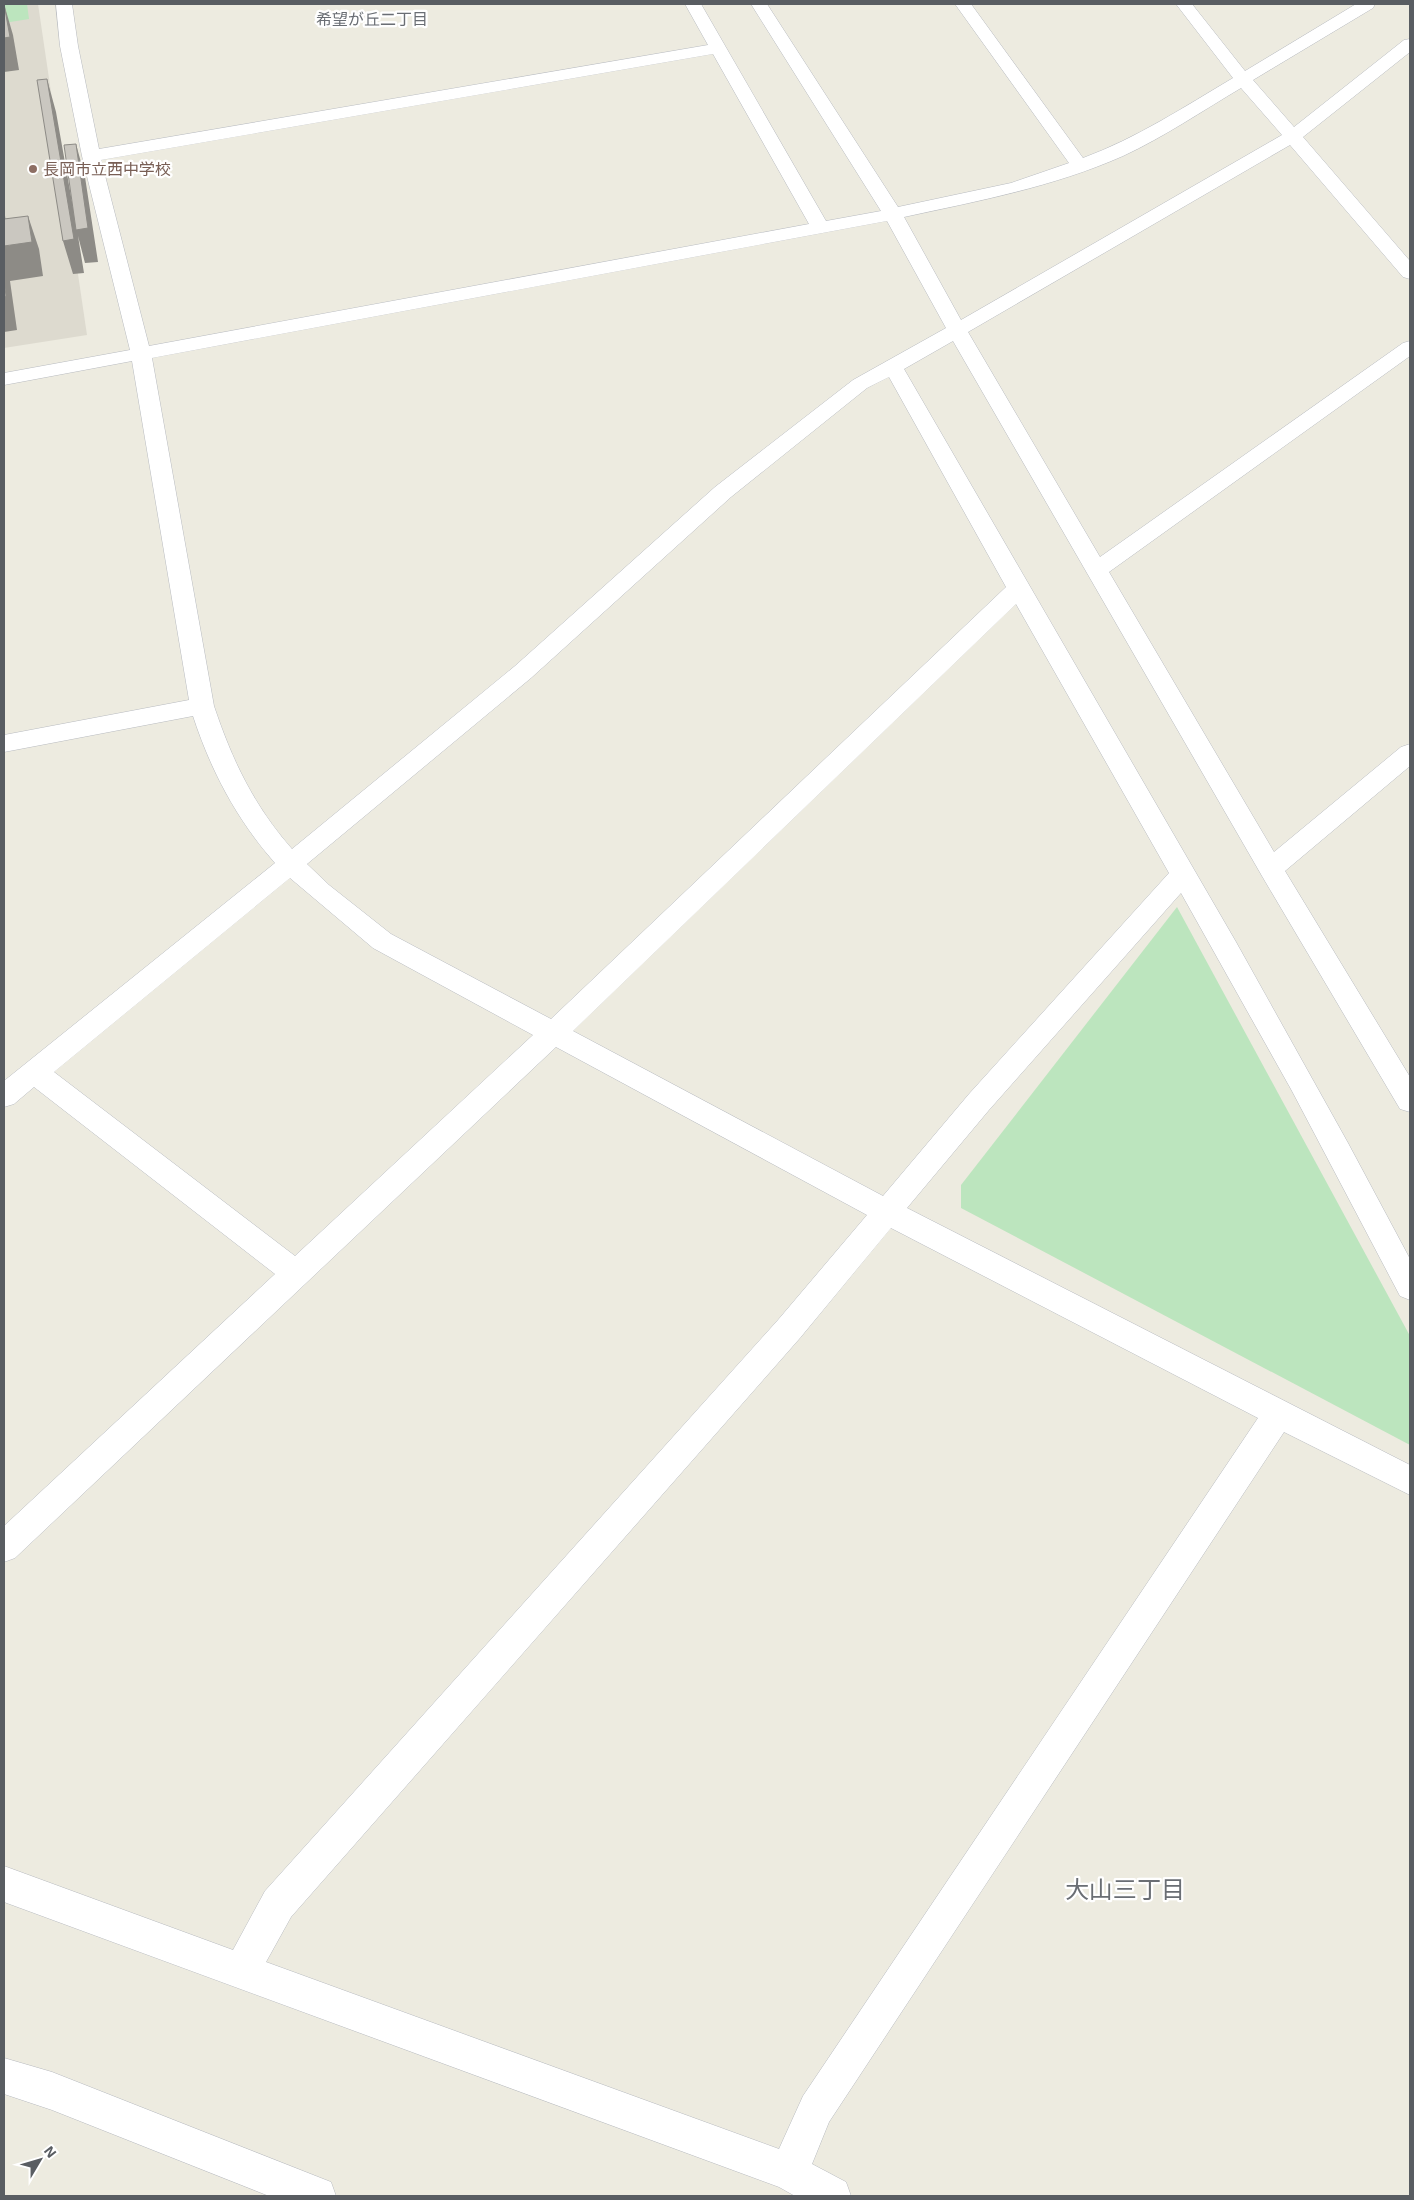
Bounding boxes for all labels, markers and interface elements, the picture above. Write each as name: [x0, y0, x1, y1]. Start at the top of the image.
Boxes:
district label: 希望が丘二丁目: [316, 9, 428, 28]
place label: 長岡市立西中学校: [43, 159, 171, 178]
marker: 長岡市立西中学校: [27, 163, 39, 175]
district label: 大山三丁目: [1065, 1874, 1185, 1903]
north arrow: [15, 2135, 65, 2185]
text: N: [41, 2142, 60, 2161]

